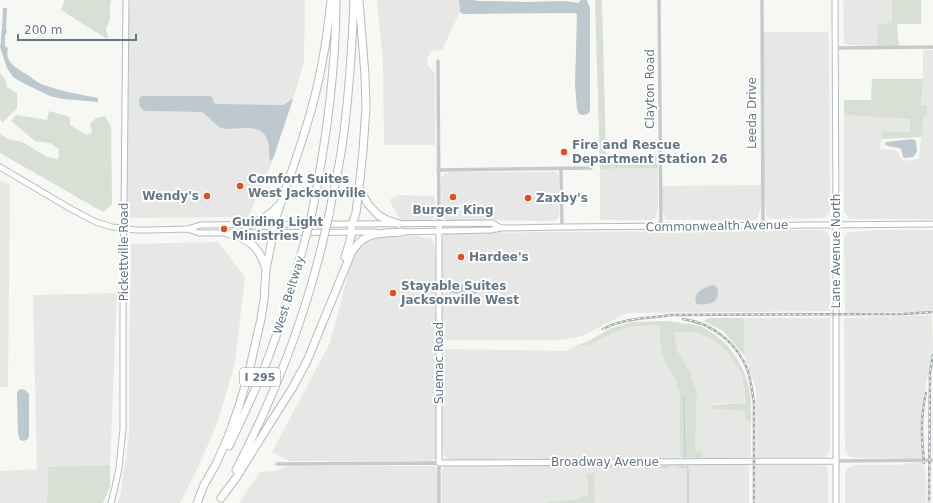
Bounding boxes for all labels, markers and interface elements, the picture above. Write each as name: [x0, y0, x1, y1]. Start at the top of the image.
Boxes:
scale bar: [18, 16, 136, 42]
text: 200 m: [24, 23, 62, 37]
street label: Clayton Road: [643, 49, 657, 129]
street label: Leeda Drive: [745, 77, 759, 149]
place label: Fire and Rescue Department Station 26: [572, 138, 728, 166]
marker: Fire and Rescue Department Station 26: [559, 147, 569, 157]
place label: Comfort Suites West Jacksonville: [248, 172, 366, 200]
marker: Comfort Suites West Jacksonville: [235, 181, 245, 191]
place label: Wendy's: [142, 189, 199, 203]
marker: Wendy's: [202, 191, 212, 201]
place label: Zaxby's: [536, 191, 588, 205]
marker: Burger King: [448, 192, 458, 202]
marker: Zaxby's: [523, 193, 533, 203]
street label: Lane Avenue North: [829, 194, 843, 308]
street label: Pickettville Road: [117, 203, 131, 301]
place label: Burger King: [413, 203, 493, 217]
place label: Guiding Light Ministries: [232, 215, 323, 243]
street label: Commonwealth Avenue: [646, 218, 788, 234]
marker: Guiding Light Ministries: [219, 224, 229, 234]
place label: Hardee's: [469, 250, 529, 264]
marker: Hardee's: [456, 252, 466, 262]
street label: West Beltway: [270, 254, 308, 336]
place label: Stayable Suites Jacksonville West: [400, 279, 519, 307]
marker: Stayable Suites Jacksonville West: [388, 288, 398, 298]
street label: Suemac Road: [432, 322, 446, 404]
road number: I 295: [240, 368, 280, 386]
street label: Broadway Avenue: [551, 455, 659, 469]

